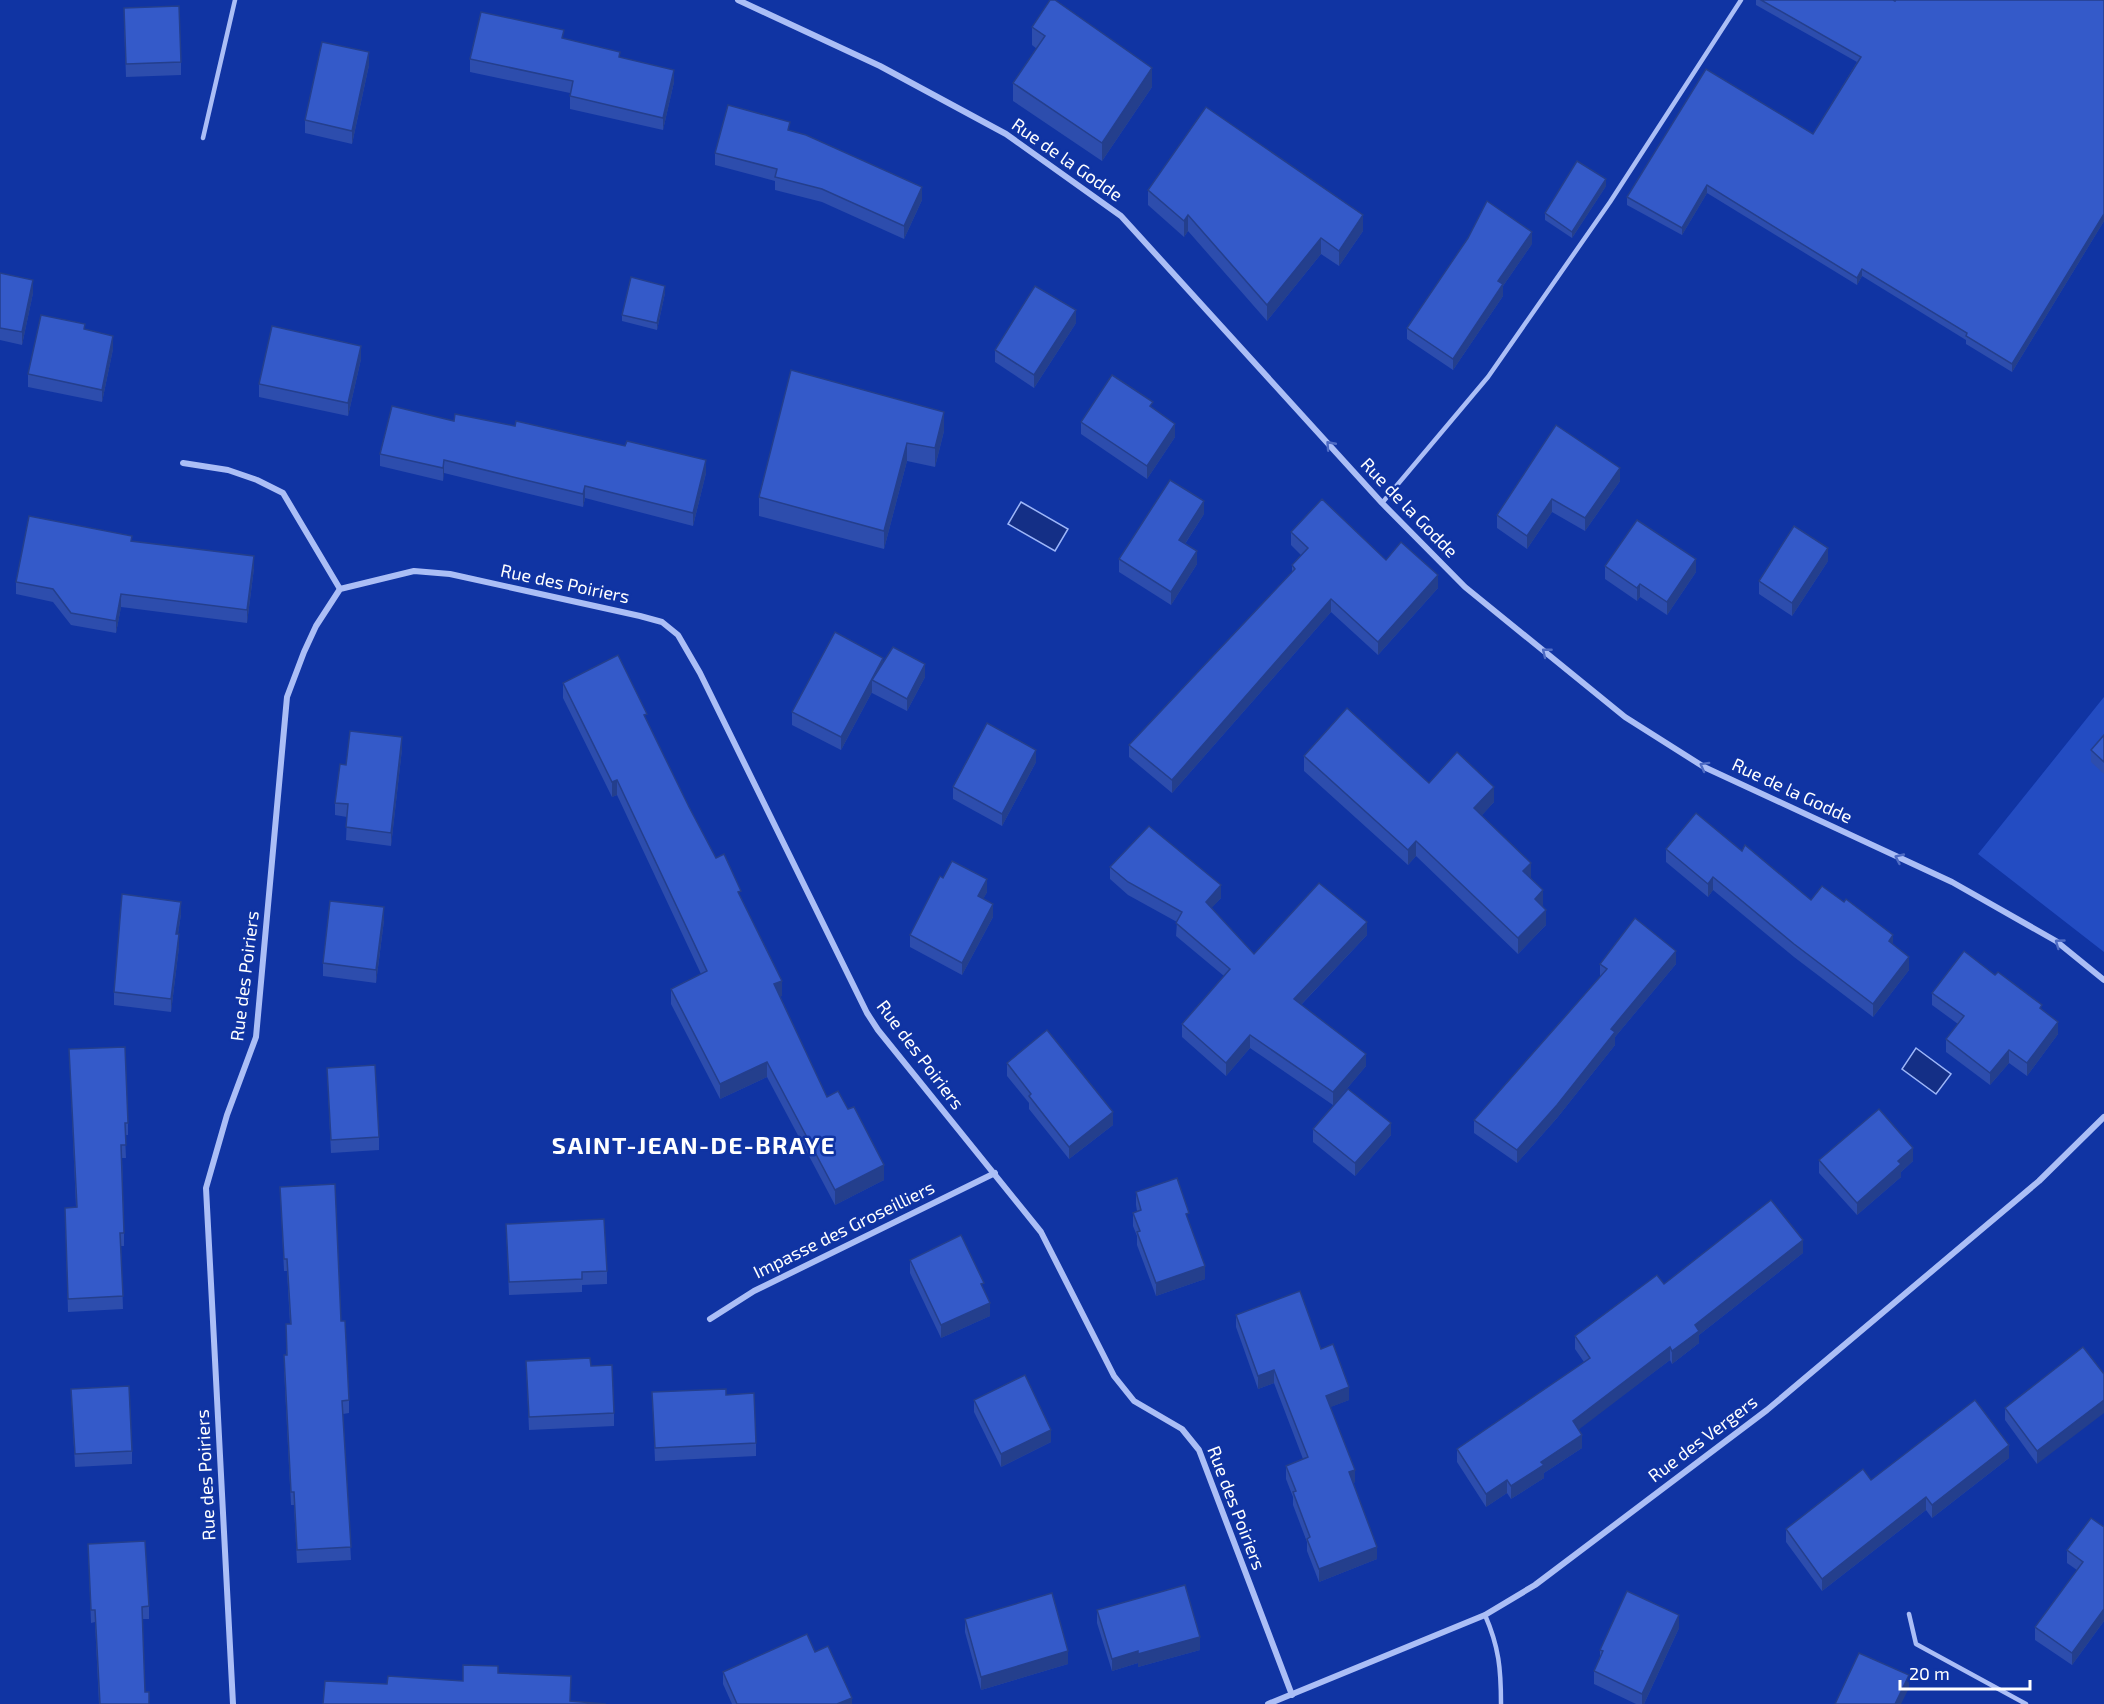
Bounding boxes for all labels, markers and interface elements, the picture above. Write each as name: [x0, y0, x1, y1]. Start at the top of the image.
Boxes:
street label: Rue de la Godde: [1008, 113, 1127, 206]
one-way arrow: [1326, 442, 1337, 452]
street label: Rue de la Godde: [1357, 453, 1463, 562]
street label: Rue des Poiriers: [499, 559, 632, 607]
one-way arrow: [1542, 649, 1553, 660]
street label: Rue de la Godde: [1729, 753, 1856, 828]
one-way arrow: [1700, 762, 1710, 773]
one-way arrow: [1895, 853, 1906, 865]
street label: Rue des Poiriers: [225, 909, 263, 1042]
one-way arrow: [2054, 939, 2065, 950]
street label: Rue des Poiriers: [873, 995, 969, 1113]
district label: SAINT-JEAN-DE-BRAYE: [552, 1130, 836, 1159]
street label: Impasse des Groseilliers: [749, 1176, 938, 1283]
street label: Rue des Vergers: [1644, 1390, 1761, 1486]
street label: Rue des Poiriers: [191, 1409, 219, 1541]
street label: Rue des Poiriers: [1203, 1442, 1271, 1573]
scale bar: [1900, 1653, 2030, 1691]
text: 20 m: [1909, 1662, 1950, 1684]

